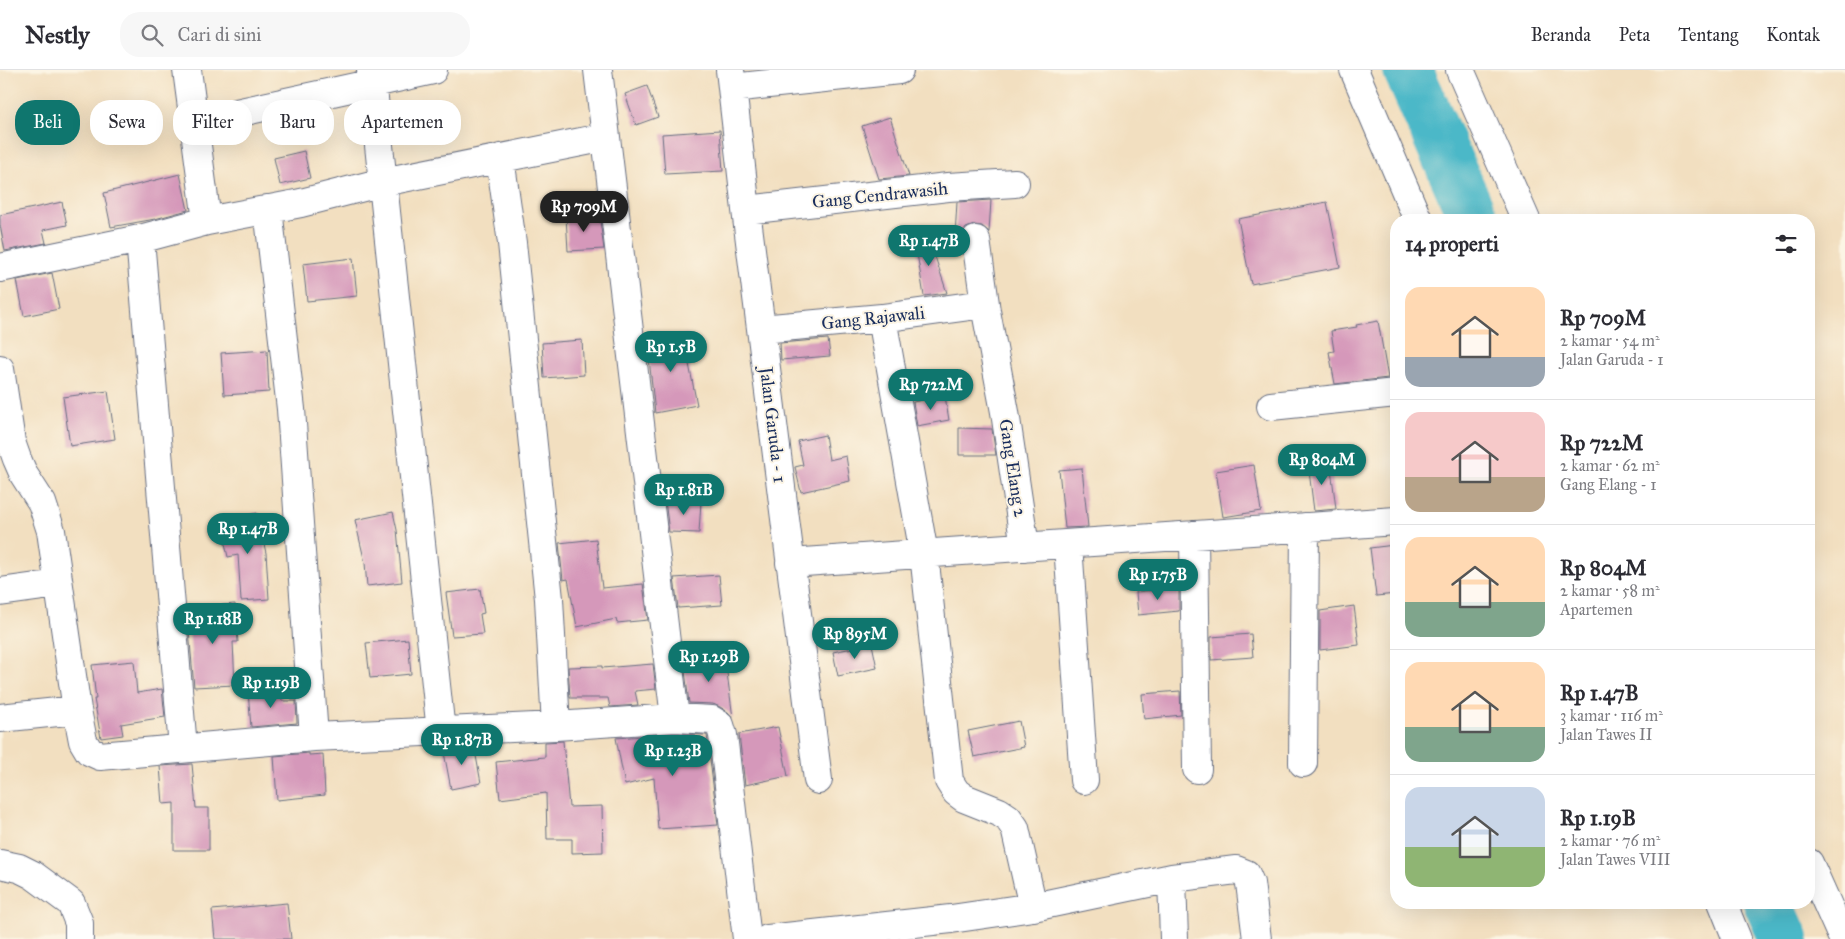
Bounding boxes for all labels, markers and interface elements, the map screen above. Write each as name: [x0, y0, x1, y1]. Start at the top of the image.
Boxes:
search box: [120, 12, 470, 57]
text: Nestly: [25, 20, 90, 50]
icon: search: [138, 21, 166, 49]
text: Cari di sini: [178, 23, 262, 46]
text: Beranda: [1531, 24, 1591, 46]
text: Peta: [1619, 24, 1650, 46]
text: Tentang: [1678, 24, 1738, 46]
text: Kontak: [1766, 24, 1820, 46]
chip: Beli: [15, 100, 80, 145]
chip: Sewa: [90, 100, 163, 145]
chip: Filter: [173, 100, 252, 145]
chip: Baru: [262, 100, 334, 145]
chip: Apartemen: [344, 100, 461, 145]
street label: Gang Cendrawasih: [811, 177, 949, 214]
pin: Rp 709M: [538, 190, 630, 233]
text: Rp 709M: [551, 197, 617, 216]
pin: Rp 1.47B: [877, 224, 981, 267]
icon: filters: [1772, 230, 1800, 258]
text: Rp 1.47B: [899, 231, 959, 250]
text: 14 properti: [1405, 231, 1499, 257]
street label: Gang Rajawali: [820, 302, 926, 335]
text: Rp 709M: [1560, 305, 1646, 331]
icon: home: [1445, 307, 1505, 367]
pin: Rp 1.5B: [625, 330, 717, 373]
text: 2 kamar · 54 m²: [1560, 331, 1660, 350]
text: Rp 1.5B: [646, 337, 696, 356]
text: Jalan Garuda - 1: [1560, 350, 1664, 369]
street label: Jalan Garuda - 1: [754, 364, 791, 484]
pin: Rp 722M: [885, 368, 977, 411]
text: Rp 722M: [899, 375, 963, 394]
street label: Gang Elang 2: [993, 417, 1032, 519]
text: Rp 722M: [1560, 430, 1643, 456]
icon: home: [1445, 432, 1505, 492]
pin: Rp 804M: [1276, 444, 1368, 486]
text: Rp 804M: [1289, 450, 1355, 469]
text: 2 kamar · 62 m²: [1560, 456, 1660, 475]
pin: Rp 1.81B: [632, 474, 736, 516]
text: Gang Elang - 1: [1560, 475, 1656, 494]
text: Rp 1.81B: [655, 480, 713, 499]
pin: Rp 1.47B: [196, 512, 300, 555]
text: Rp 1.47B: [218, 519, 278, 538]
text: Rp 804M: [1560, 555, 1647, 581]
icon: home: [1445, 557, 1505, 617]
pin: Rp 1.75B: [1106, 558, 1210, 601]
text: Rp 1.75B: [1129, 565, 1187, 584]
text: 2 kamar · 58 m²: [1560, 581, 1660, 600]
text: Apartemen: [1560, 600, 1633, 619]
pin: Rp 1.18B: [161, 602, 265, 645]
text: Rp 1.18B: [184, 609, 242, 628]
pin: Rp 895M: [809, 618, 901, 660]
text: Rp 895M: [823, 624, 887, 643]
pin: Rp 1.29B: [657, 640, 761, 683]
text: Rp 1.29B: [679, 647, 739, 666]
pin: Rp 1.19B: [219, 666, 323, 709]
text: Rp 1.19B: [242, 673, 300, 692]
text: Rp 1.47B: [1560, 680, 1639, 706]
icon: home: [1445, 682, 1505, 742]
text: 3 kamar · 116 m²: [1560, 706, 1663, 725]
pin: Rp 1.87B: [410, 724, 514, 766]
text: Jalan Tawes II: [1560, 725, 1653, 744]
text: Rp 1.87B: [432, 730, 492, 749]
pin: Rp 1.23B: [621, 734, 725, 777]
text: Rp 1.23B: [644, 741, 702, 760]
text: Rp 1.19B: [1560, 805, 1636, 831]
icon: home: [1445, 807, 1505, 867]
text: 2 kamar · 76 m²: [1560, 831, 1660, 850]
text: Jalan Tawes VIII: [1560, 850, 1671, 869]

